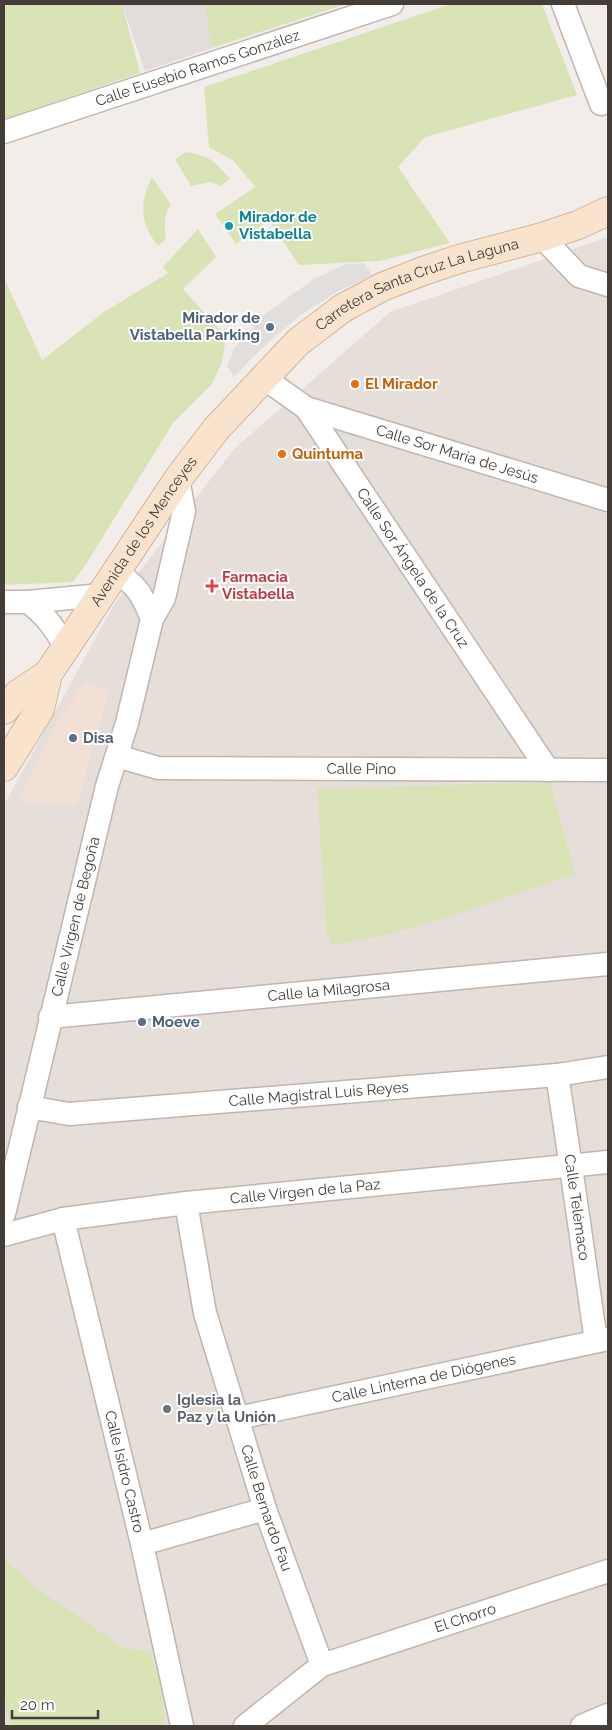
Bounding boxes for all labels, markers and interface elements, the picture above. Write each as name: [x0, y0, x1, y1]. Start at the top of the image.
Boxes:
street label: Calle Eusebio Ramos González: [93, 26, 302, 110]
place label: Mirador de Vistabella: [239, 208, 317, 243]
marker: Mirador de Vistabella: [223, 220, 235, 232]
street label: Carretera Santa Cruz La Laguna: [312, 235, 521, 335]
place label: Mirador de Vistabella Parking: [130, 309, 260, 344]
marker: Mirador de Vistabella Parking: [264, 321, 276, 333]
place label: El Mirador: [365, 375, 438, 393]
marker: El Mirador: [349, 378, 361, 390]
street label: Calle Sor María de Jesús: [374, 421, 541, 487]
place label: Quintuma: [292, 445, 363, 463]
marker: Quintuma: [276, 448, 288, 460]
street label: Avenida de los Menceyes: [87, 453, 201, 610]
street label: Calle Sor Ángela de la Cruz: [353, 484, 473, 651]
place label: Farmacia Vistabella: [222, 568, 295, 603]
marker: Farmacia Vistabella: [206, 580, 218, 592]
place label: Disa: [83, 729, 114, 747]
marker: Disa: [67, 732, 79, 744]
street label: Calle Pino: [326, 760, 396, 778]
street label: Calle Virgen de Begoña: [48, 835, 104, 998]
street label: Calle la Milagrosa: [267, 976, 391, 1005]
place label: Moeve: [152, 1013, 200, 1031]
marker: Moeve: [136, 1016, 148, 1028]
street label: Calle Magistral Luis Reyes: [228, 1078, 409, 1110]
street label: Calle Telémaco: [560, 1153, 593, 1262]
street label: Calle Virgen de la Paz: [229, 1175, 381, 1208]
street label: Calle Linterna de Diógenes: [330, 1350, 517, 1407]
place label: Iglesia la Paz y la Unión: [177, 1391, 276, 1426]
marker: Iglesia la Paz y la Unión: [161, 1403, 173, 1415]
street label: Calle Isidro Castro: [101, 1409, 148, 1535]
street label: Calle Bernardo Fau: [237, 1442, 296, 1574]
street label: El Chorro: [432, 1599, 498, 1636]
scale bar: [12, 1688, 99, 1720]
text: 20 m: [20, 1696, 55, 1714]

